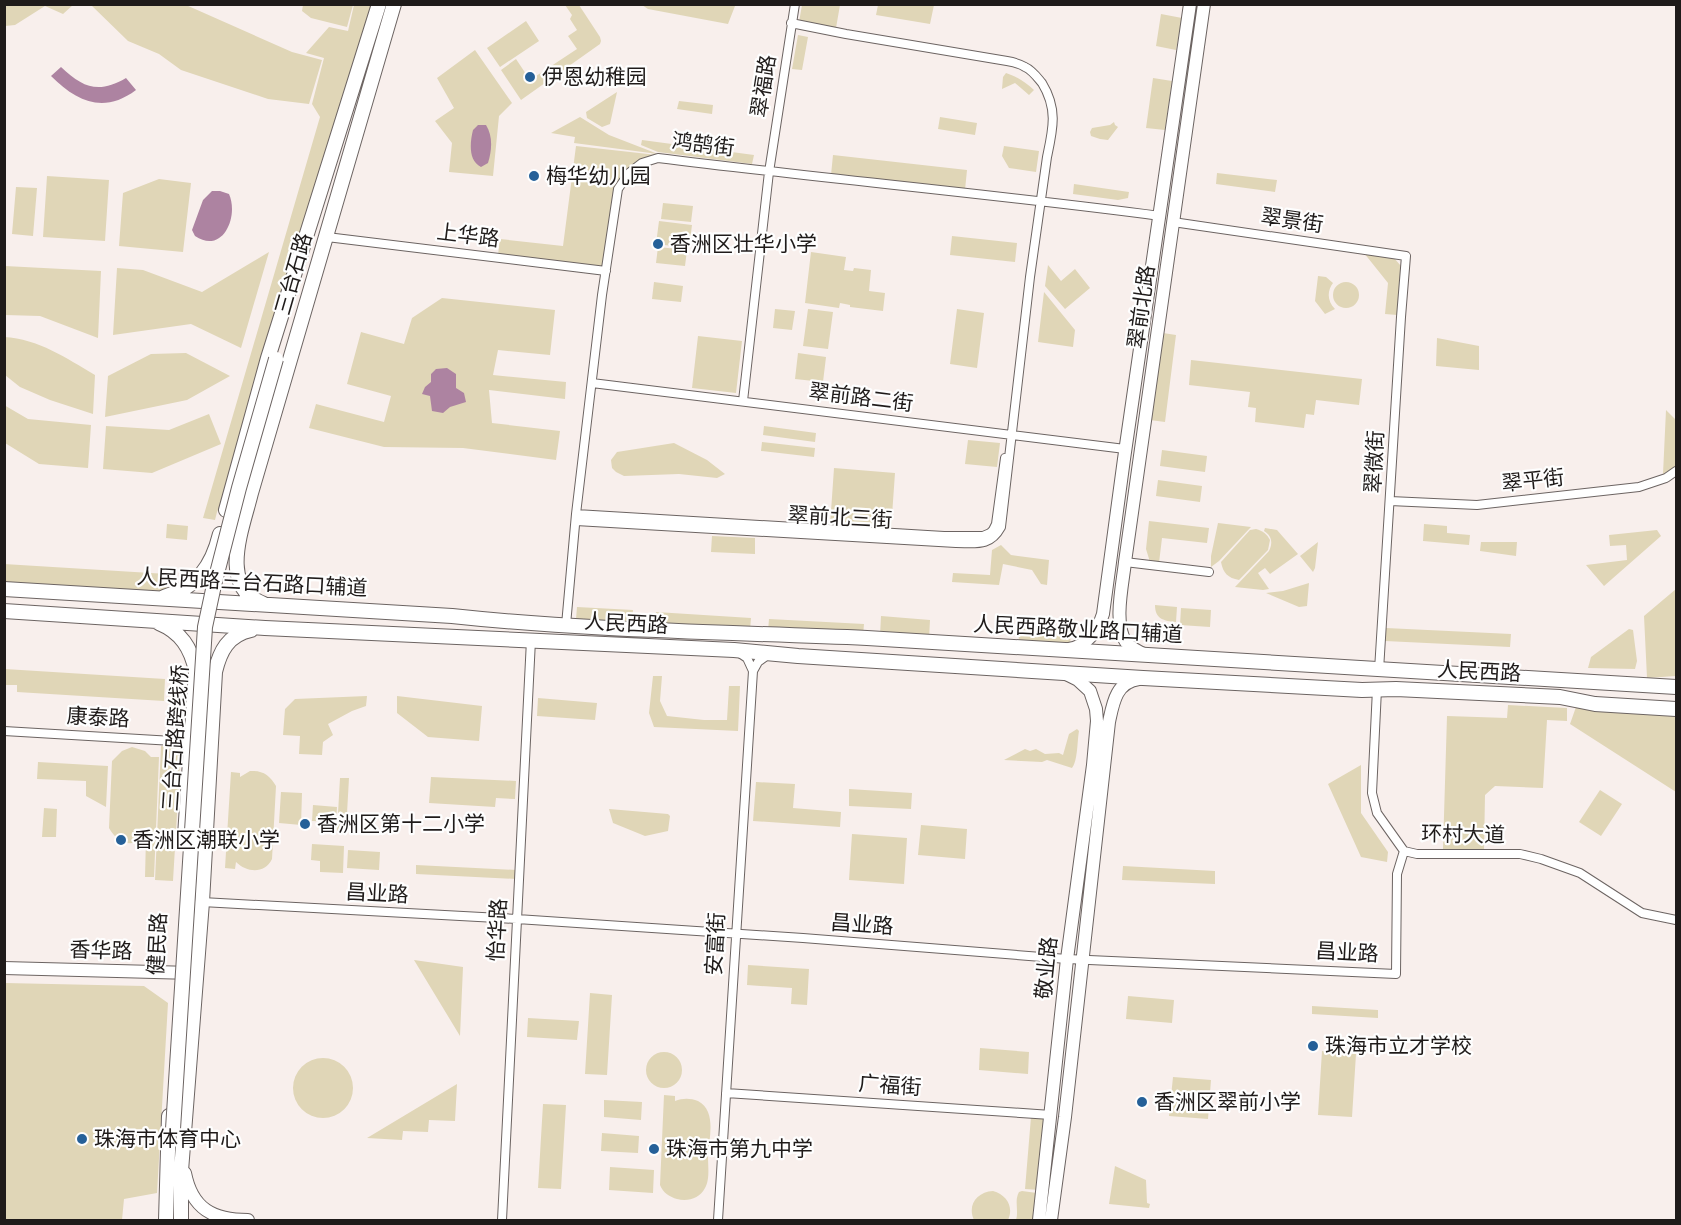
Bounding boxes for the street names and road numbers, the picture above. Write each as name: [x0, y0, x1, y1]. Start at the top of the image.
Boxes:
street label: 翠福路: [748, 53, 779, 119]
street label: 鸿鹄街: [670, 130, 736, 159]
street label: 翠景街: [1259, 205, 1325, 236]
street label: 上华路: [435, 221, 501, 250]
street label: 三台石路: [271, 230, 316, 317]
street label: 翠前北路: [1125, 264, 1158, 350]
street label: 翠前路二街: [808, 380, 915, 415]
street label: 翠微街: [1362, 430, 1387, 494]
street label: 翠平街: [1500, 466, 1565, 495]
street label: 翠前北三街: [787, 504, 893, 531]
street label: 人民西路三台石路口辅道: [136, 565, 368, 600]
street label: 人民西路: [584, 610, 669, 637]
street label: 人民西路敬业路口辅道: [973, 613, 1183, 646]
street label: 人民西路: [1437, 658, 1522, 685]
street label: 三台石路跨线桥: [159, 664, 192, 812]
street label: 康泰路: [66, 705, 130, 730]
street label: 环村大道: [1421, 823, 1505, 846]
street label: 昌业路: [345, 881, 409, 906]
street label: 怡华路: [485, 898, 510, 962]
street label: 昌业路: [830, 911, 894, 938]
street label: 健民路: [145, 912, 170, 976]
street label: 安富街: [703, 912, 728, 976]
street label: 敬业路: [1032, 935, 1061, 1000]
street label: 香华路: [69, 938, 133, 963]
street label: 昌业路: [1315, 940, 1379, 965]
street label: 广福街: [858, 1072, 922, 1099]

